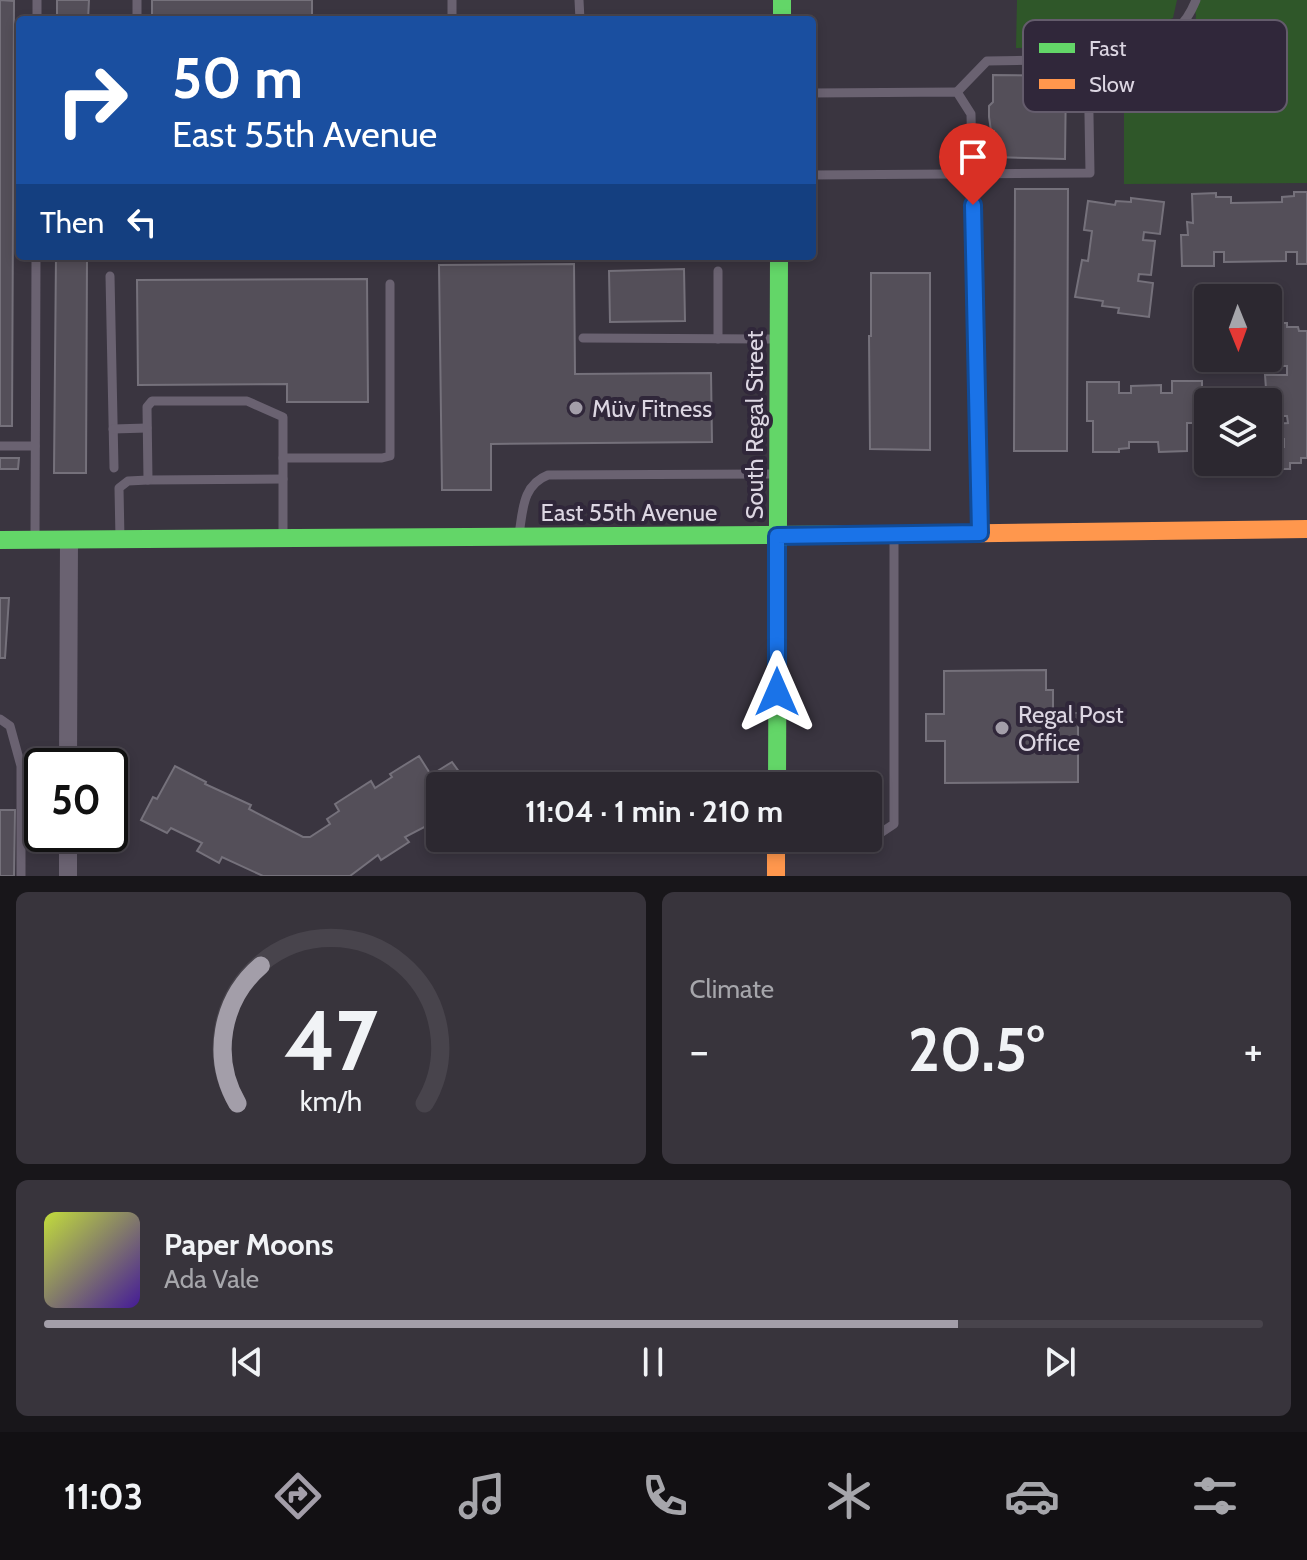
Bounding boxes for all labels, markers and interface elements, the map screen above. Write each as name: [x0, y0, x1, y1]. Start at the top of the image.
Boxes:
legend: [1023, 20, 1287, 112]
text: Fast: [1089, 35, 1127, 62]
text: 50 m: [172, 44, 303, 112]
icon: right: [40, 48, 144, 152]
text: Slow: [1089, 71, 1135, 98]
text: East 55th Avenue: [172, 112, 437, 156]
pin: [939, 123, 1007, 205]
icon: arrive: [951, 135, 995, 179]
icon: left: [120, 200, 164, 244]
text: Then: [40, 204, 104, 241]
north arrow: [1194, 284, 1282, 372]
map controls: [1194, 284, 1282, 476]
street label: South Regal Street: [740, 331, 769, 519]
button: layers: [1194, 388, 1282, 476]
place label: Müv Fitness: [592, 394, 712, 423]
marker: Müv Fitness: [567, 399, 585, 417]
street label: East 55th Avenue: [541, 498, 717, 527]
position arrow: [735, 650, 819, 734]
place label: Regal Post Office: [1018, 700, 1123, 757]
marker: Regal Post Office: [993, 719, 1011, 737]
speed limit sign: 50: [24, 748, 128, 852]
text: 11:04 · 1 min · 210 m: [525, 793, 783, 830]
text: Climate: [690, 973, 774, 1005]
text: 47: [284, 990, 378, 1091]
text: 20.5°: [908, 1013, 1044, 1086]
text: −: [690, 1024, 709, 1077]
text: +: [1244, 1024, 1263, 1077]
text: km/h: [299, 1083, 362, 1118]
text: Paper Moons: [164, 1226, 334, 1263]
text: Ada Vale: [164, 1263, 259, 1295]
icon: previous: [225, 1340, 269, 1384]
icon: pause: [631, 1340, 675, 1384]
icon: next: [1038, 1340, 1082, 1384]
icon: directions: [270, 1468, 326, 1524]
icon: music: [454, 1468, 510, 1524]
icon: phone: [637, 1468, 693, 1524]
icon: climate: [821, 1468, 877, 1524]
icon: car: [1004, 1468, 1060, 1524]
icon: filters: [1187, 1468, 1243, 1524]
text: 11:03: [64, 1474, 143, 1518]

